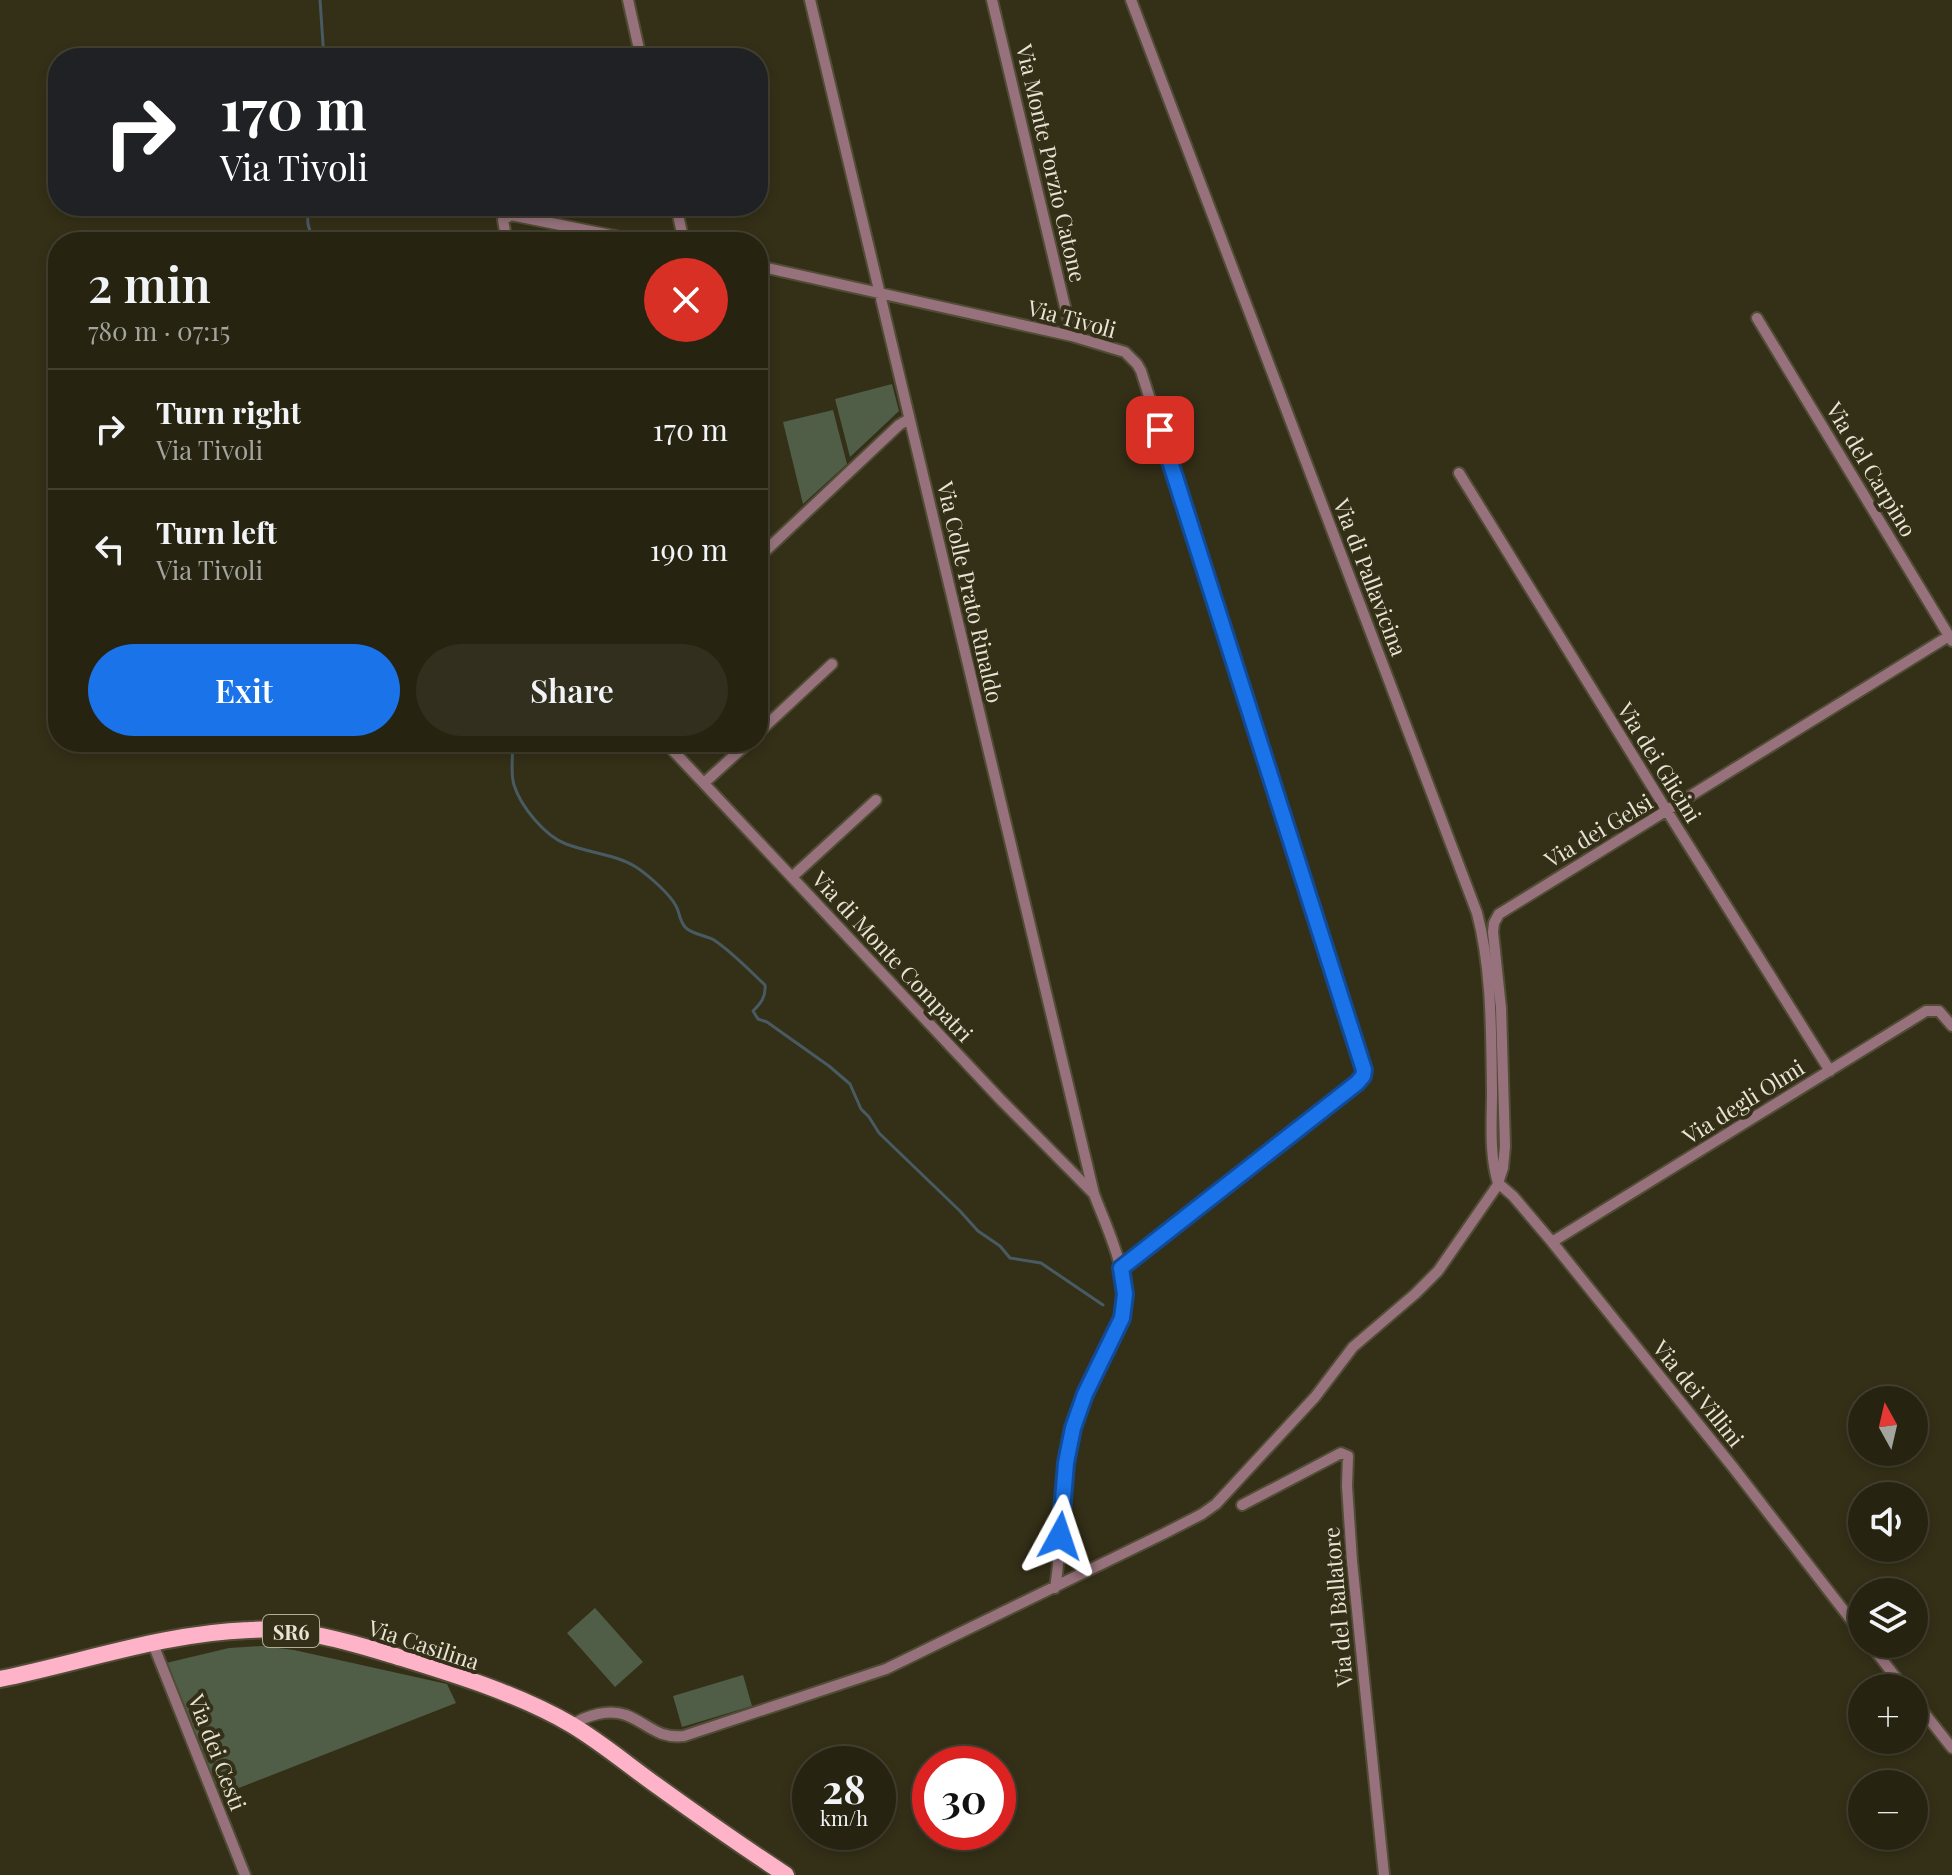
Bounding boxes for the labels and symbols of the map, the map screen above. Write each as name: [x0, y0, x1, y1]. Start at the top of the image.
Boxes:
street label: Via Monte Porzio Catone: [1010, 40, 1094, 285]
street label: Via Tivoli: [1023, 292, 1120, 344]
street label: Via del Carpino: [1820, 395, 1924, 542]
pin: [1126, 396, 1194, 464]
street label: Via Colle Prato Rinaldo: [931, 477, 1011, 706]
street label: Via di Pallavicina: [1327, 493, 1415, 660]
street label: Via dei Glicini: [1611, 695, 1709, 828]
street label: Via dei Gelsi: [1538, 786, 1658, 875]
street label: Via di Monte Compatri: [805, 863, 980, 1048]
street label: Via degli Olmi: [1676, 1052, 1809, 1151]
street label: Via dei Villini: [1646, 1333, 1751, 1453]
north arrow: [1848, 1386, 1928, 1466]
position arrow: [1018, 1494, 1102, 1578]
street label: Via del Ballatore: [1315, 1526, 1359, 1689]
street label: Via Casilina: [364, 1612, 483, 1676]
road number: SR6: [263, 1615, 319, 1647]
street label: Via dei Cesti: [182, 1689, 254, 1814]
speed limit sign: 30: [912, 1746, 1016, 1850]

